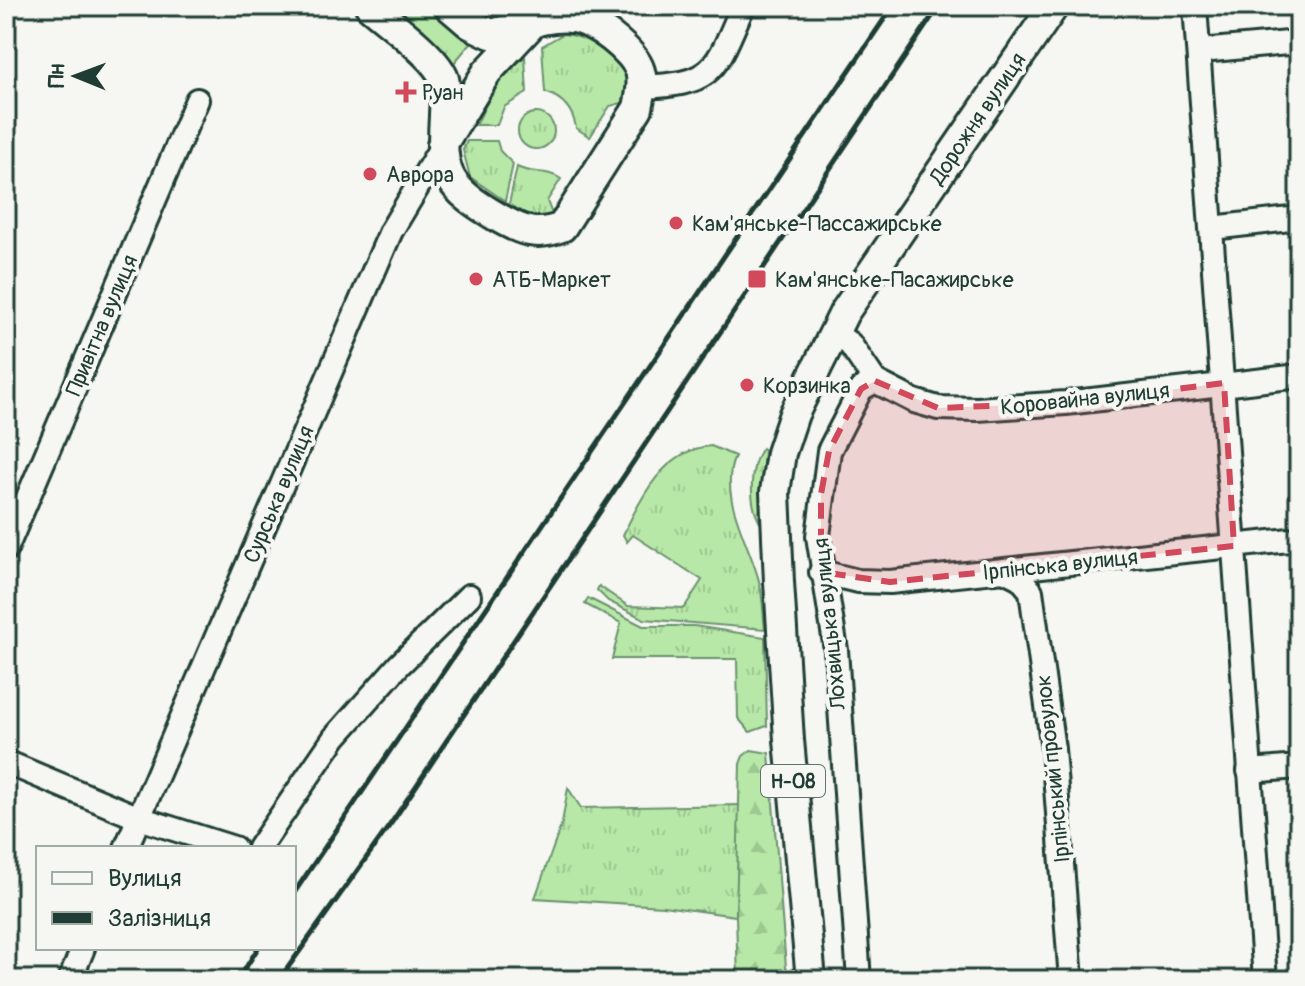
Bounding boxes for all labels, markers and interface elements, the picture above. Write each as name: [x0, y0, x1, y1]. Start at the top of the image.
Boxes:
north arrow: [36, 36, 116, 116]
street label: Дорожня вулиця: [923, 47, 1032, 191]
text: Пн: [43, 63, 71, 88]
place label: Руан: [422, 79, 464, 107]
marker: Руан: [397, 83, 415, 101]
place label: Аврора: [386, 161, 454, 189]
marker: Аврора: [361, 165, 379, 183]
place label: Кам'янське-Пассажирське: [692, 210, 942, 238]
marker: Кам'янське-Пассажирське: [667, 214, 685, 232]
street label: Привітна вулиця: [60, 250, 144, 400]
place label: АТБ-Маркет: [492, 266, 611, 294]
place label: Кам'янське-Пасажирське: [775, 266, 1014, 294]
marker: Кам'янське-Пасажирське: [746, 268, 768, 290]
marker: АТБ-Маркет: [467, 270, 485, 288]
place label: Корзинка: [763, 372, 851, 400]
marker: Корзинка: [738, 376, 756, 394]
street label: Коровайна вулиця: [999, 376, 1171, 422]
street label: Сурська вулиця: [237, 421, 320, 567]
street label: Лохвицька вулиця: [807, 537, 853, 712]
street label: Ірпінська вулиця: [981, 543, 1139, 587]
street label: Ірпінський провулок: [1029, 674, 1077, 864]
road number: Н-08: [761, 765, 825, 797]
legend: [36, 846, 296, 950]
text: Вулиця: [108, 864, 181, 893]
text: Залізниця: [108, 904, 211, 933]

